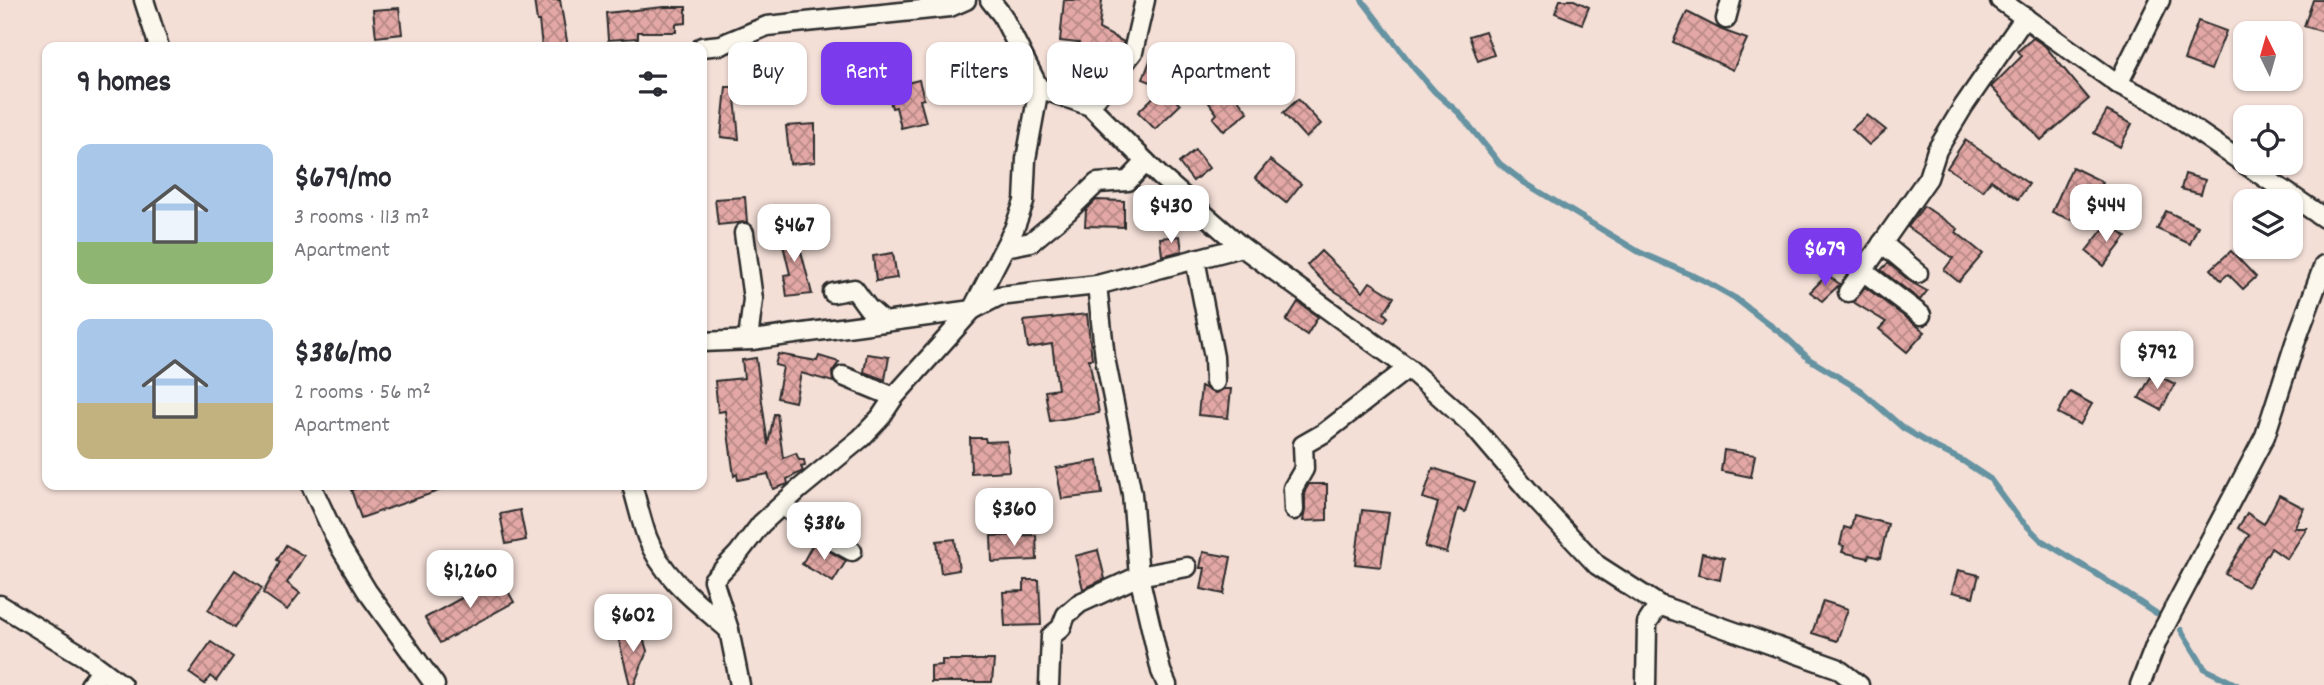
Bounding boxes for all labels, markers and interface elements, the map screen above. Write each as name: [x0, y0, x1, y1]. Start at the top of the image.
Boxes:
north arrow: [2233, 21, 2303, 91]
map controls: [2233, 21, 2303, 259]
chip: Buy: [728, 42, 807, 105]
chip: Rent: [821, 42, 912, 105]
chip: Filters: [926, 42, 1033, 105]
chip: New: [1047, 42, 1133, 105]
chip: Apartment: [1147, 42, 1295, 105]
text: 9 homes: [77, 63, 171, 106]
icon: filters: [634, 65, 672, 103]
button: locate: [2233, 105, 2303, 175]
text: $679/mo: [294, 159, 392, 202]
icon: home: [133, 172, 217, 256]
pin: $444: [2065, 184, 2147, 244]
pin: $430: [1130, 186, 1212, 245]
button: layers: [2233, 189, 2303, 259]
text: $444: [2086, 190, 2126, 223]
text: $430: [1149, 191, 1193, 224]
text: 3 rooms · 113 m²: [294, 202, 430, 235]
pin: $467: [753, 204, 835, 264]
text: $467: [773, 210, 815, 243]
pin: $679: [1784, 229, 1866, 288]
text: $679: [1804, 234, 1846, 267]
text: Apartment: [294, 235, 390, 268]
pin: $792: [2116, 332, 2198, 391]
text: $386/mo: [294, 334, 392, 377]
text: $792: [2136, 337, 2178, 370]
icon: home: [133, 347, 217, 431]
text: 2 rooms · 56 m²: [294, 377, 431, 410]
text: Apartment: [294, 410, 390, 443]
pin: $360: [973, 489, 1055, 548]
text: $360: [991, 494, 1037, 527]
pin: $386: [783, 503, 865, 562]
text: $386: [803, 508, 845, 541]
pin: $1,260: [413, 550, 527, 610]
text: $1,260: [443, 556, 497, 589]
pin: $602: [592, 594, 674, 654]
text: $602: [610, 600, 656, 633]

